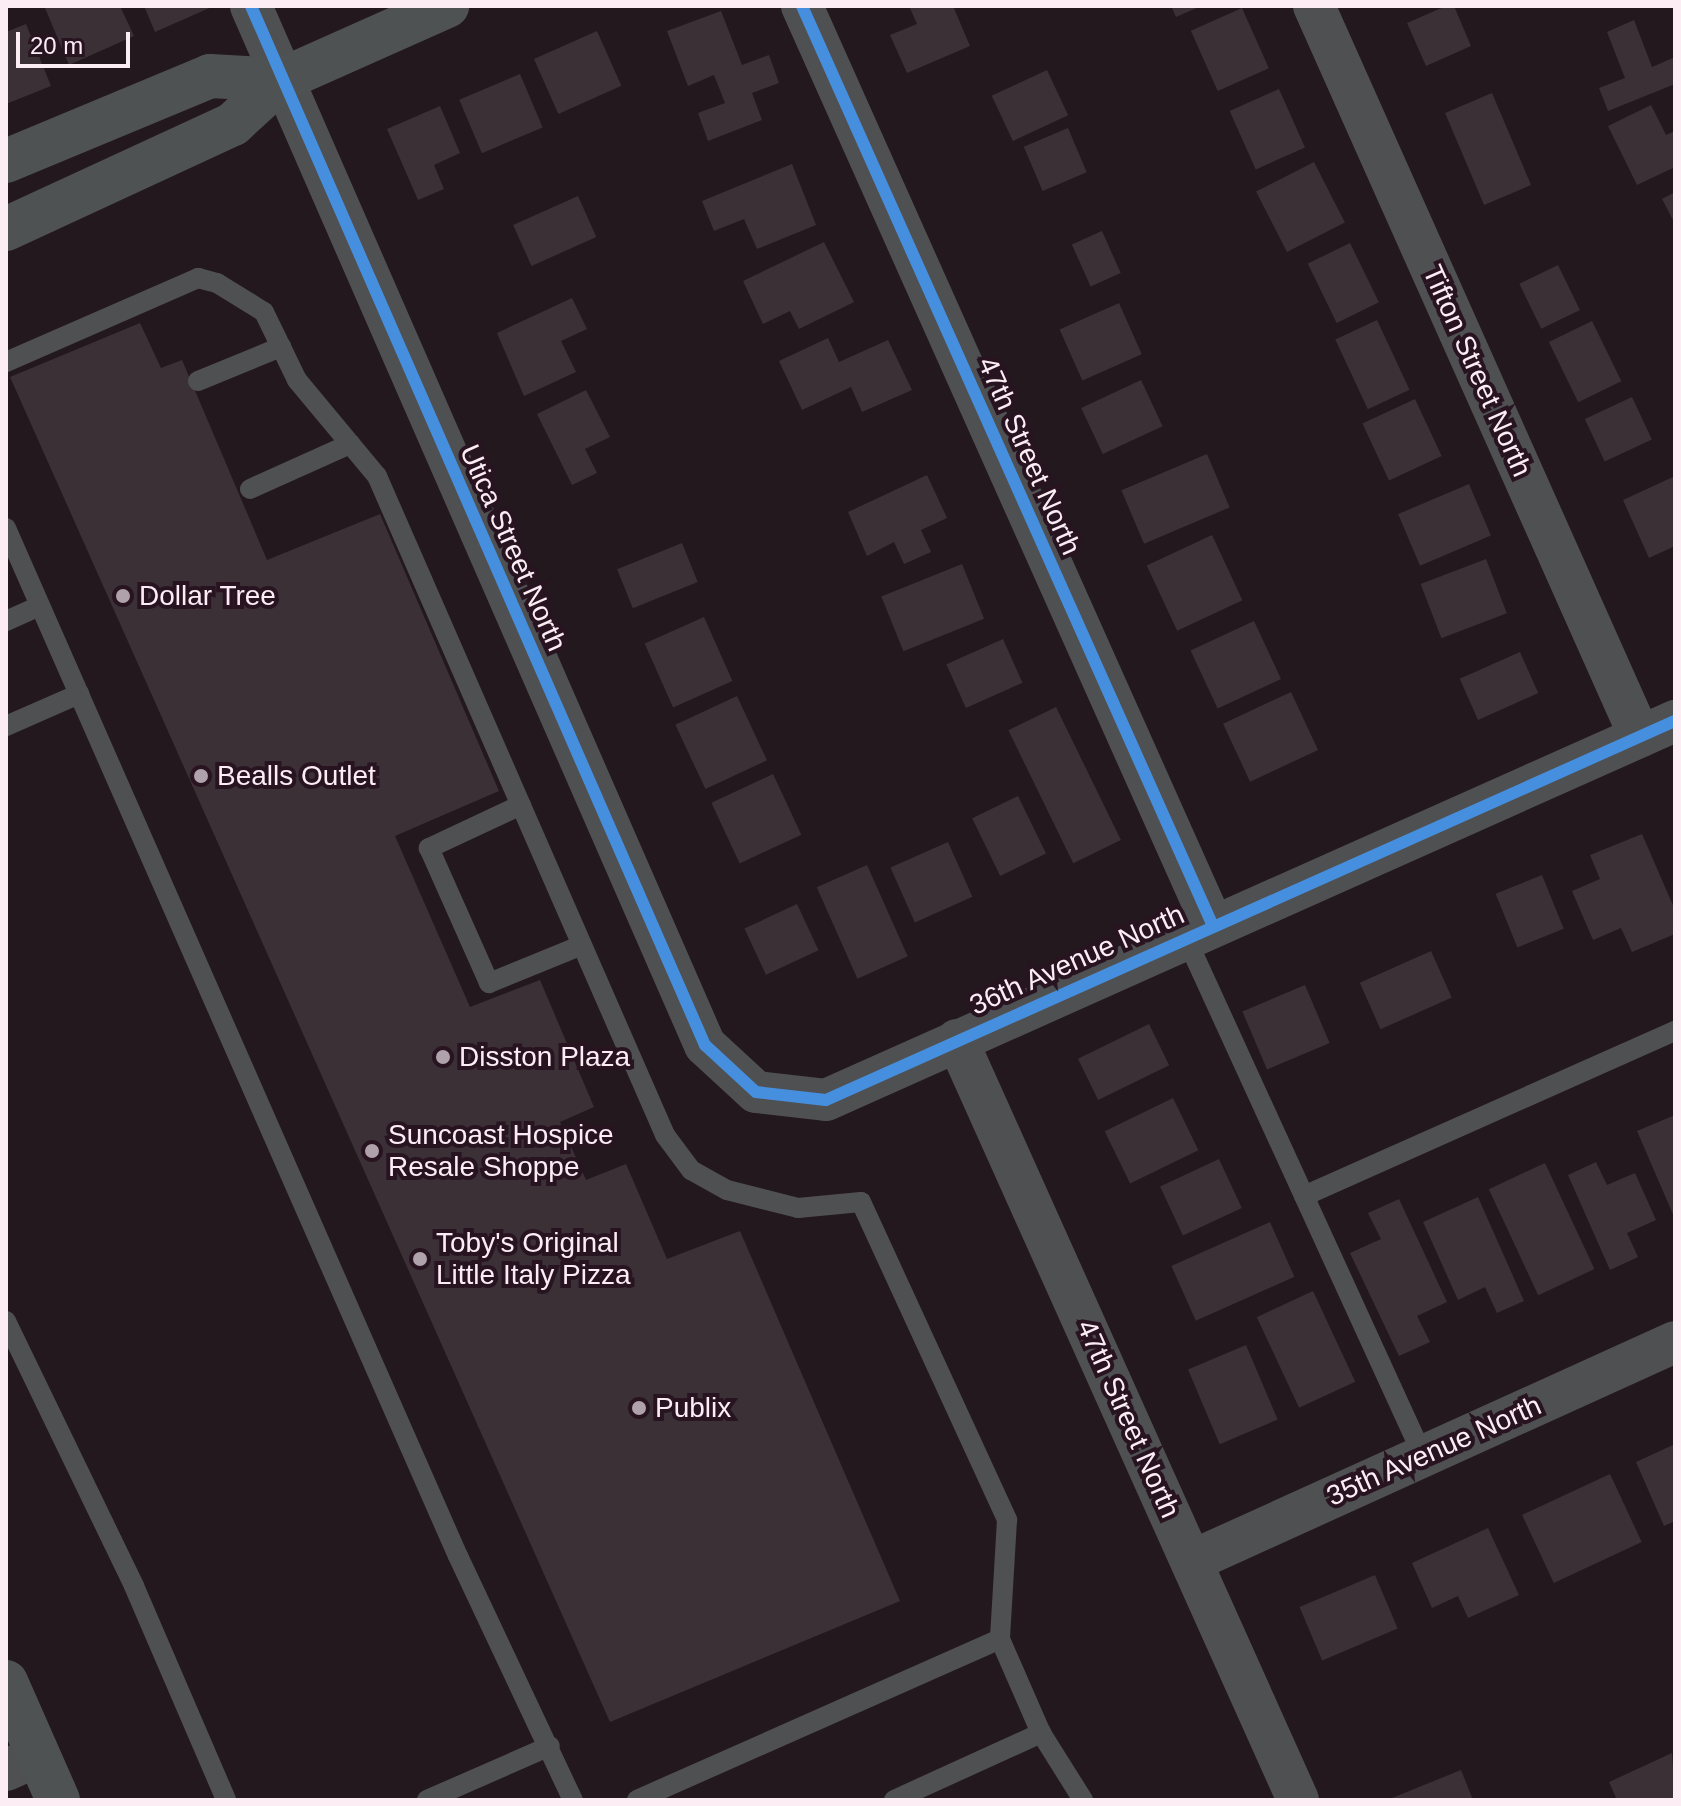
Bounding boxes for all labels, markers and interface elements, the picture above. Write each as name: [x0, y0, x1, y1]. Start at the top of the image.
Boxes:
scale bar: [20, 16, 134, 66]
text: 20 m: [30, 32, 83, 59]
street label: Tifton Street North: [1415, 260, 1539, 482]
street label: 47th Street North: [970, 352, 1088, 560]
street label: Utica Street North: [452, 440, 574, 656]
place label: Dollar Tree: [139, 579, 276, 613]
marker: Dollar Tree: [114, 587, 132, 605]
place label: Bealls Outlet: [217, 759, 376, 793]
marker: Bealls Outlet: [192, 767, 210, 785]
street label: 36th Avenue North: [964, 897, 1190, 1023]
place label: Disston Plaza: [459, 1040, 630, 1074]
marker: Disston Plaza: [434, 1048, 452, 1066]
place label: Suncoast Hospice Resale Shoppe: [388, 1118, 614, 1184]
marker: Suncoast Hospice Resale Shoppe: [363, 1142, 381, 1160]
place label: Toby's Original Little Italy Pizza: [436, 1226, 631, 1292]
marker: Toby's Original Little Italy Pizza: [411, 1250, 429, 1268]
street label: 47th Street North: [1069, 1315, 1187, 1523]
street label: 35th Avenue North: [1321, 1388, 1547, 1514]
place label: Publix: [655, 1391, 731, 1425]
marker: Publix: [630, 1399, 648, 1417]

